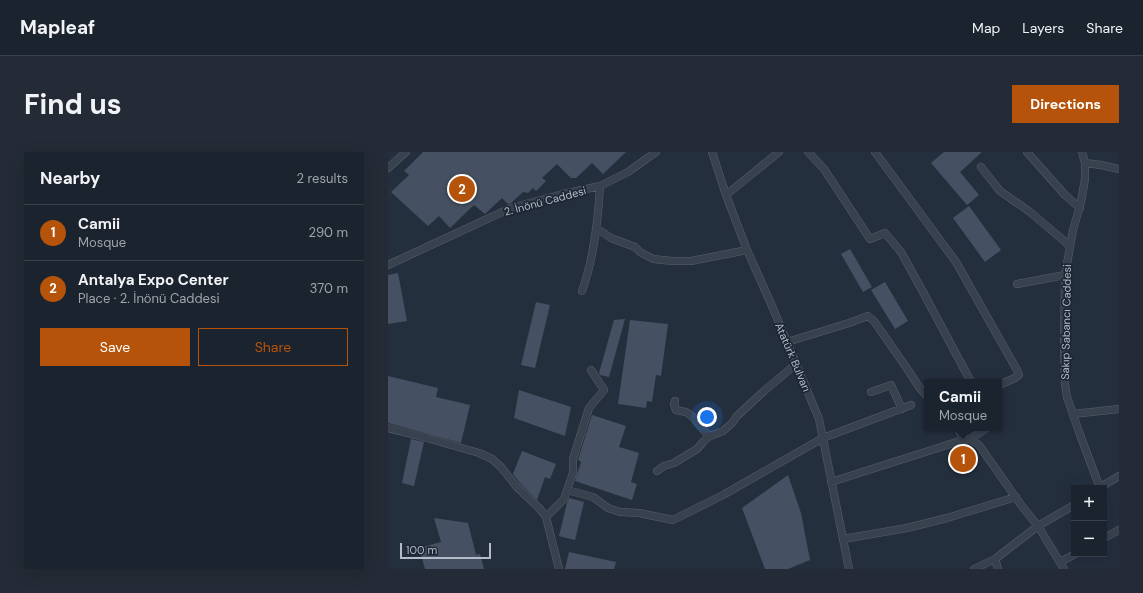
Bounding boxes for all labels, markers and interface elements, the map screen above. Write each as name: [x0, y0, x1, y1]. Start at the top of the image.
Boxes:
text: Mapleaf: [20, 15, 95, 40]
text: Map: [972, 19, 1000, 37]
text: Layers: [1022, 19, 1064, 37]
text: Share: [1086, 19, 1123, 37]
button: Directions: [1012, 85, 1119, 123]
text: Find us: [24, 86, 122, 123]
text: Nearby: [40, 167, 100, 189]
text: 2 results: [297, 170, 348, 187]
pin: 2: [449, 174, 475, 204]
street label: 2. İnönü Caddesi: [502, 183, 588, 219]
text: Camii: [78, 214, 120, 234]
text: 1: [51, 224, 55, 241]
text: 290 m: [309, 224, 348, 241]
text: Mosque: [78, 234, 126, 251]
street label: Sakıp Sabancı Caddesi: [1058, 264, 1074, 380]
text: Antalya Expo Center: [78, 270, 229, 290]
text: 2: [49, 280, 57, 297]
text: 370 m: [310, 280, 348, 297]
text: Place · 2. İnönü Caddesi: [78, 290, 220, 307]
street label: Atatürk Bulvarı: [772, 320, 814, 394]
button: Save: [40, 328, 190, 366]
button: Share: [198, 328, 348, 366]
popup: [924, 379, 1002, 431]
text: Camii: [939, 387, 981, 407]
your location: [697, 407, 717, 427]
text: Mosque: [939, 407, 987, 424]
pin: 1: [950, 444, 976, 474]
map controls: [1071, 485, 1107, 557]
button: +: [1071, 485, 1107, 521]
button: −: [1071, 521, 1107, 557]
scale bar: [400, 541, 491, 560]
text: 100 m: [406, 543, 437, 557]

